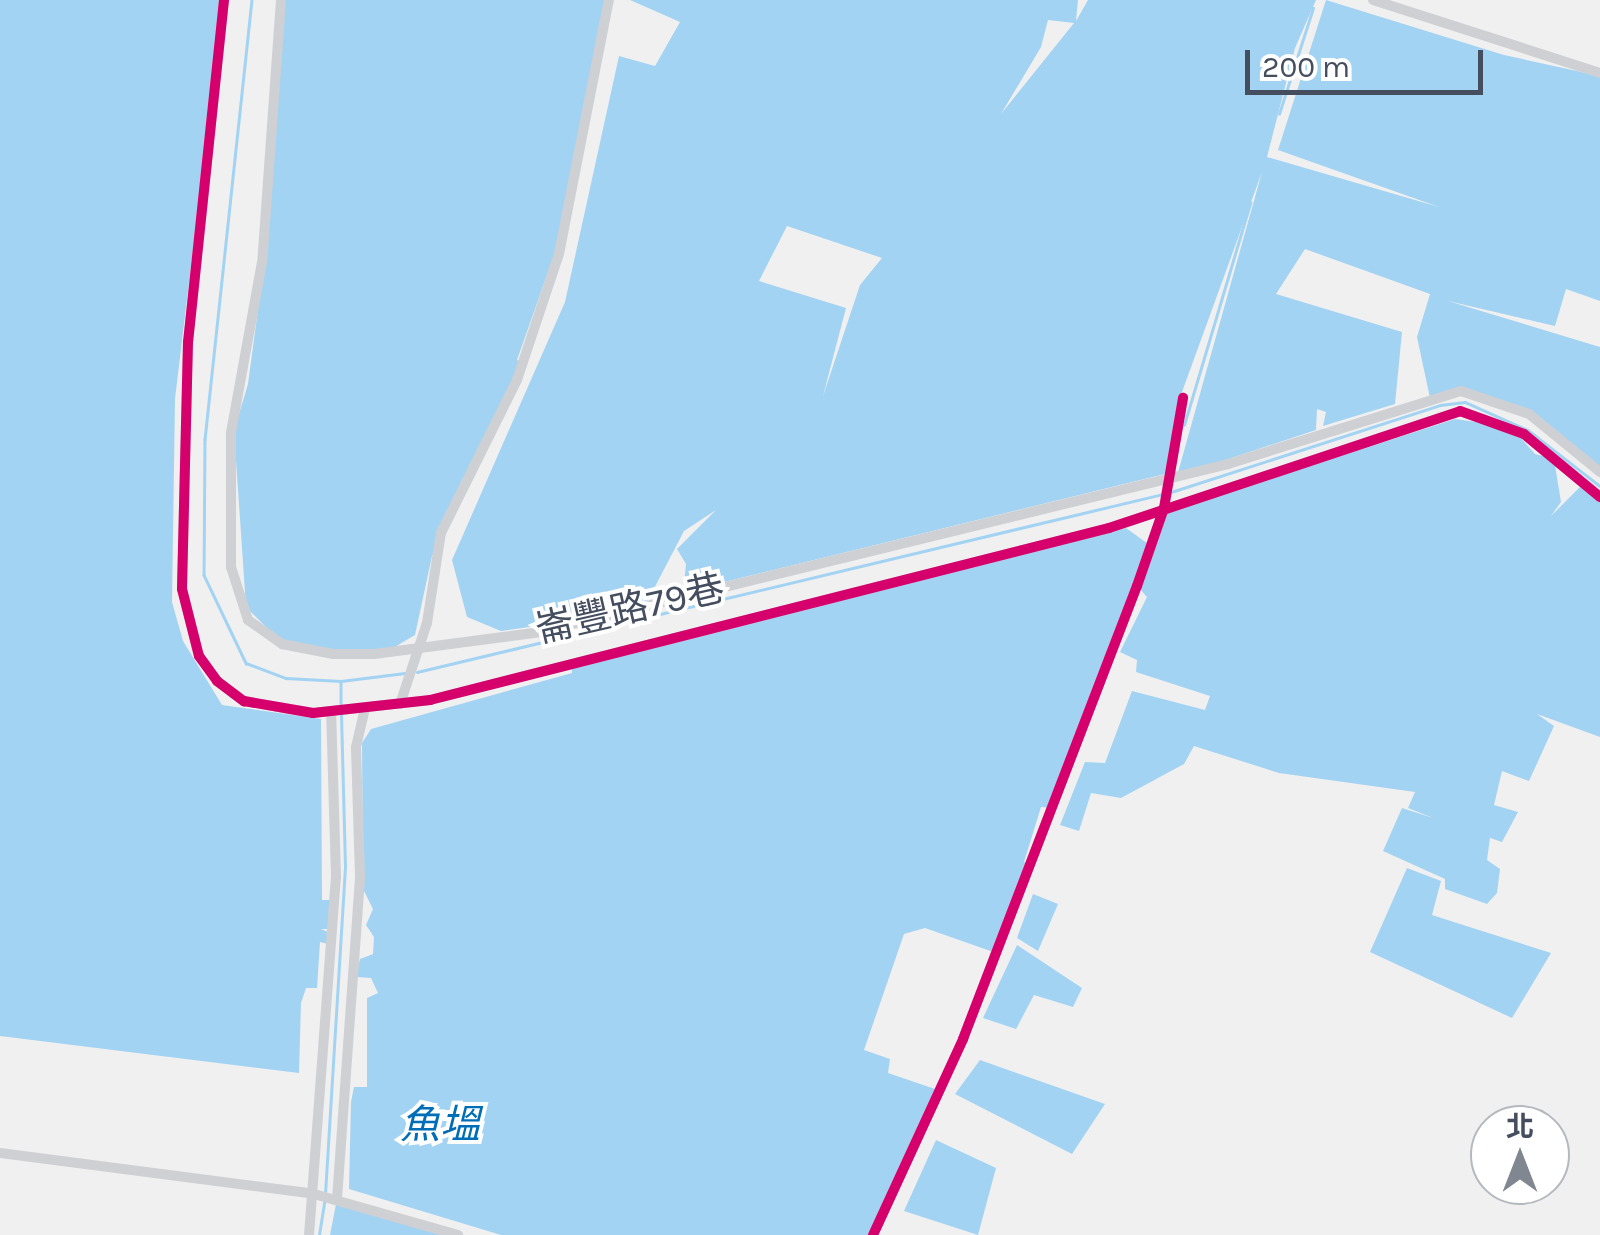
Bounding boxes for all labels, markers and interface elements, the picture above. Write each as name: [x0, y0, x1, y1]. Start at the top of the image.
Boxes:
scale bar: [1250, 30, 1488, 92]
text: 200 m: [1262, 49, 1350, 85]
street label: 崙豐路79巷: [531, 565, 729, 653]
water label: 魚塭: [400, 1101, 480, 1149]
north arrow: [1470, 1105, 1570, 1205]
text: 北: [1506, 1110, 1534, 1143]

